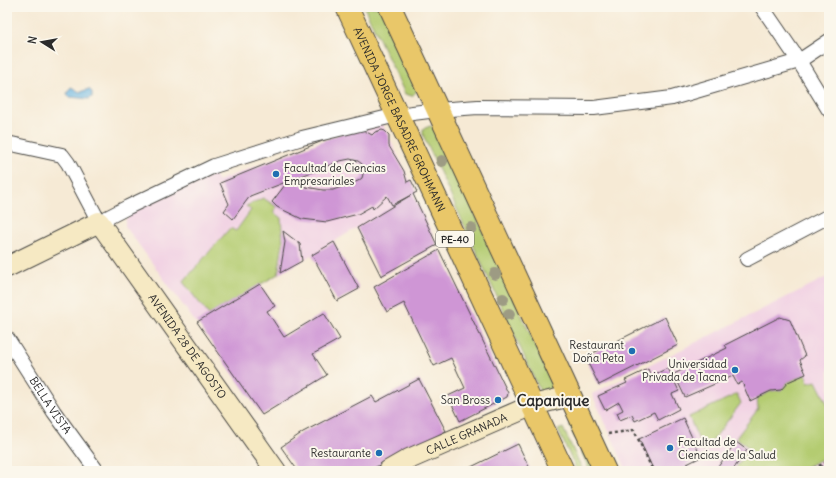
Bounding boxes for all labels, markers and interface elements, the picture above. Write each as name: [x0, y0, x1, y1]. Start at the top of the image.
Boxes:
north arrow: [22, 22, 62, 62]
street label: AVENIDA JORGE BASADRE GROHMANN: [350, 25, 448, 214]
text: N: [25, 35, 40, 45]
place label: Facultad de Ciencias Empresariales: [284, 161, 386, 188]
marker: Facultad de Ciencias Empresariales: [271, 169, 281, 179]
road number: PE-40: [436, 231, 474, 247]
street label: AVENIDA 28 DE AGOSTO: [145, 291, 229, 402]
place label: Restaurant Doña Peta: [569, 338, 624, 365]
marker: Restaurant Doña Peta: [627, 346, 637, 356]
place label: Universidad Privada de Tacna: [642, 357, 728, 384]
marker: Universidad Privada de Tacna: [730, 365, 740, 375]
street label: BELLA VISTA: [26, 374, 74, 436]
district label: Capanique: [517, 391, 589, 411]
place label: San Bross: [441, 393, 490, 407]
marker: San Bross: [493, 395, 503, 405]
street label: CALLE GRANADA: [424, 410, 509, 458]
place label: Facultad de Ciencias de la Salud: [678, 435, 777, 462]
marker: Facultad de Ciencias de la Salud: [665, 443, 675, 453]
place label: Restaurante: [311, 446, 371, 460]
marker: Restaurante: [374, 448, 384, 458]

